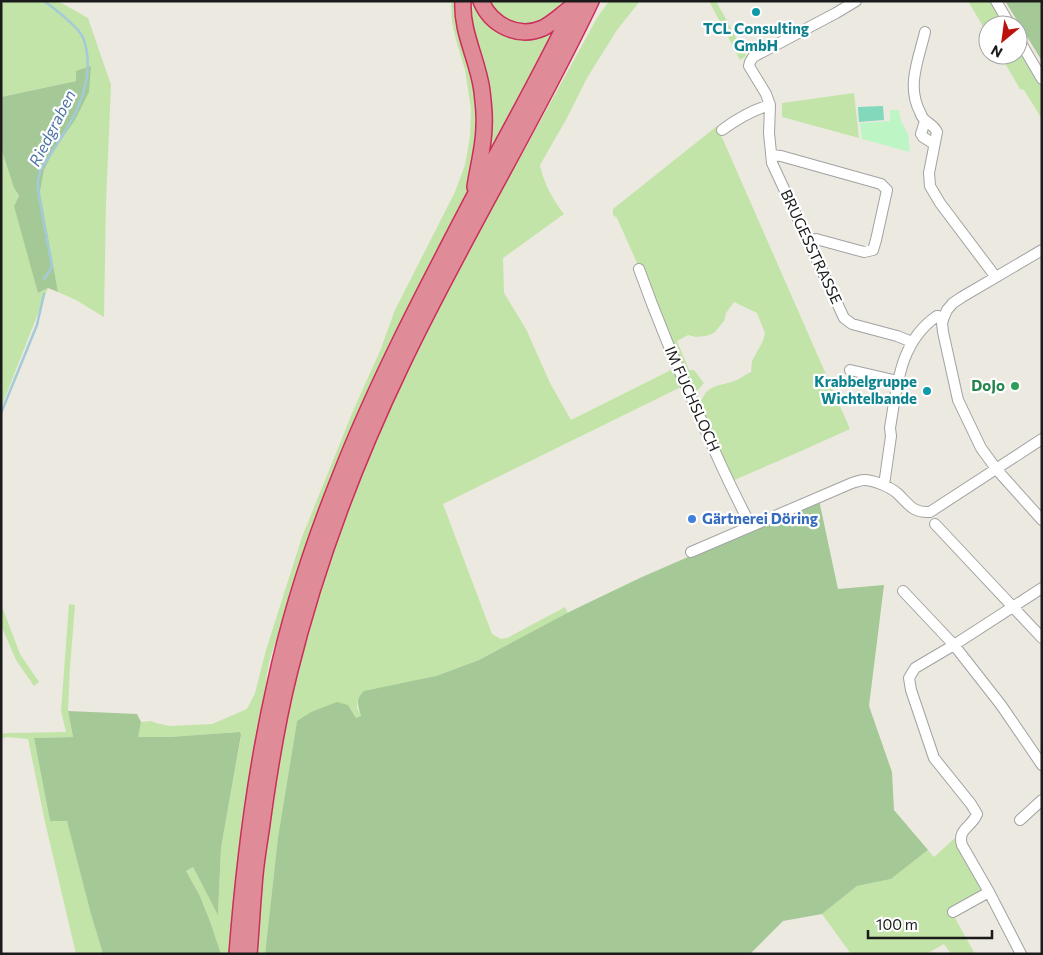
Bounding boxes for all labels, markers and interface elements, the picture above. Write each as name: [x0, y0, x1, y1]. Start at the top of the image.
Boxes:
marker: TCL Consulting GmbH: [750, 6, 762, 18]
north arrow: [978, 15, 1028, 65]
place label: TCL Consulting GmbH: [703, 19, 809, 54]
text: N: [988, 42, 1005, 62]
water label: Riedgraben: [24, 87, 79, 169]
street label: BRUGESSTRASSE: [778, 186, 846, 307]
street label: IM FUCHSLOCH: [662, 343, 724, 454]
place label: Krabbelgruppe Wichtelbande: [814, 372, 917, 407]
place label: DoJo: [971, 376, 1005, 394]
marker: DoJo: [1009, 380, 1021, 392]
marker: Krabbelgruppe Wichtelbande: [921, 385, 933, 397]
place label: Gärtnerei Döring: [702, 509, 818, 527]
marker: Gärtnerei Döring: [686, 513, 698, 525]
scale bar: [868, 908, 992, 940]
text: 100 m: [876, 915, 918, 933]

